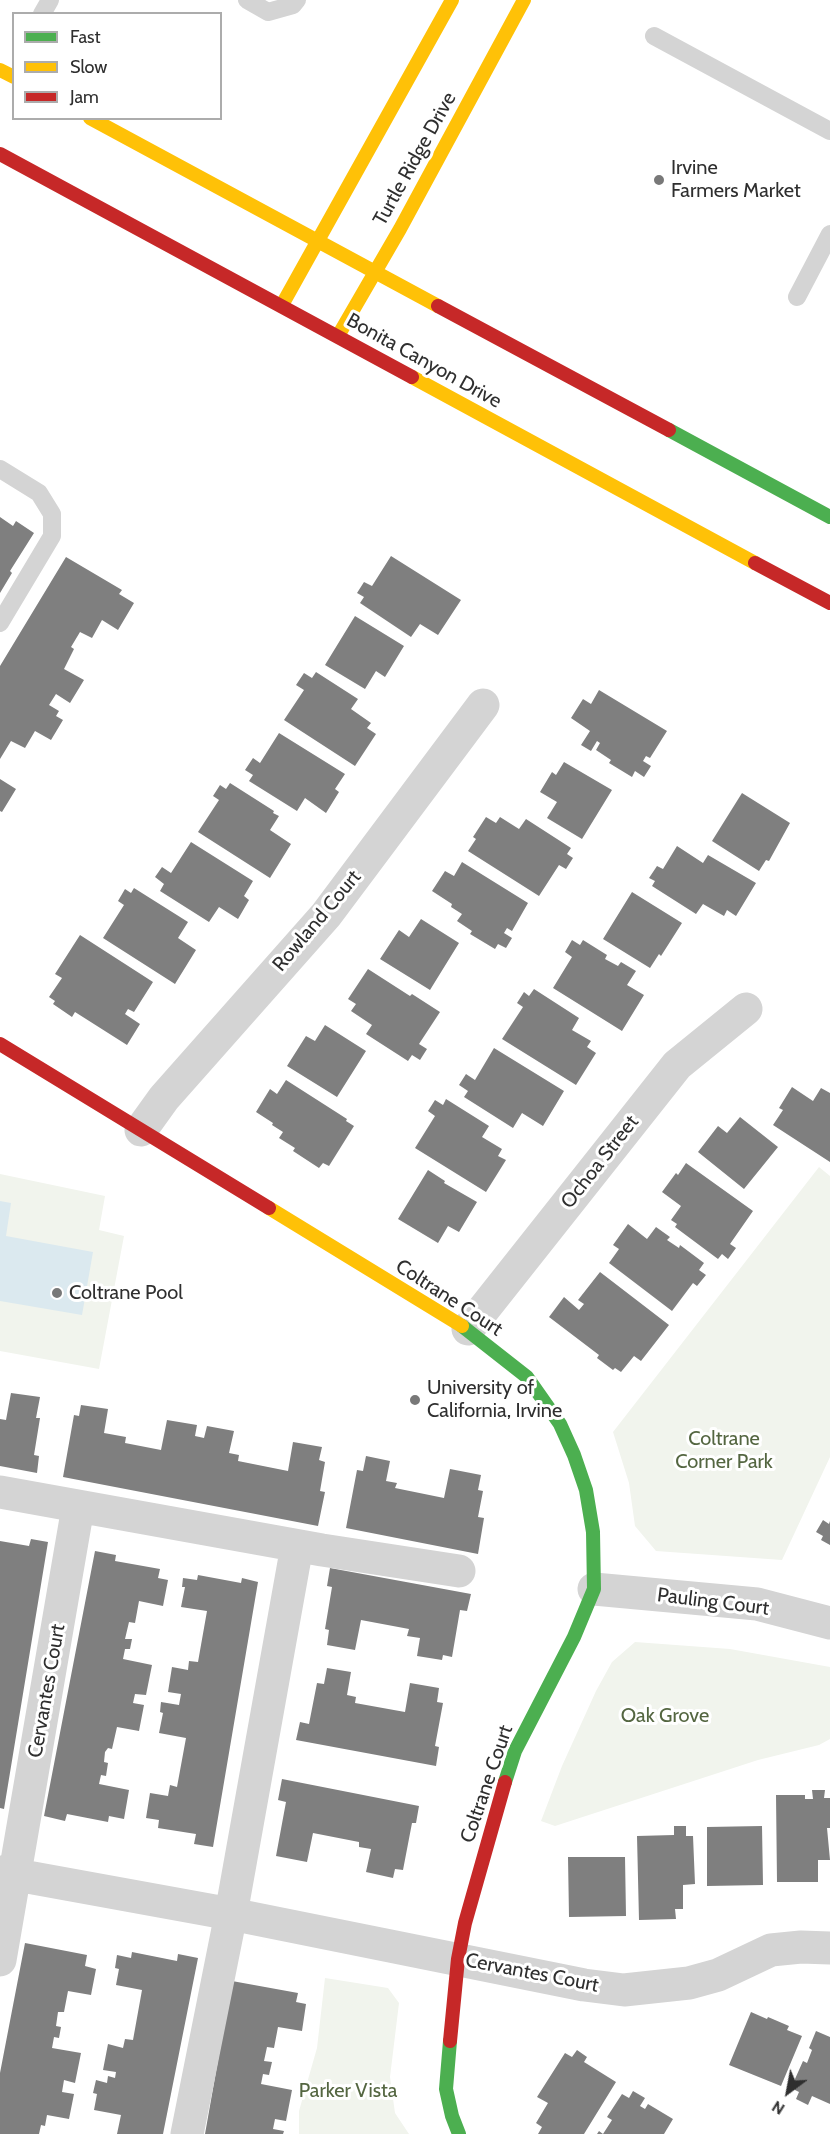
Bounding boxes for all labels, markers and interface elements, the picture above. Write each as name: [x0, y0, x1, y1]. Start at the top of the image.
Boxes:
legend: [12, 12, 222, 120]
text: Fast: [70, 26, 101, 48]
text: Slow: [70, 56, 107, 78]
text: Jam: [70, 86, 99, 108]
street label: Turtle Ridge Drive: [368, 88, 462, 230]
place label: Irvine Farmers Market: [671, 156, 801, 203]
marker: Irvine Farmers Market: [652, 173, 666, 187]
street label: Bonita Canyon Drive: [342, 308, 506, 414]
street label: Rowland Court: [268, 866, 366, 976]
street label: Ochoa Street: [556, 1111, 644, 1213]
street label: Coltrane Court: [391, 1255, 507, 1341]
place label: Coltrane Pool: [69, 1281, 183, 1305]
marker: Coltrane Pool: [50, 1286, 64, 1300]
place label: University of California, Irvine: [427, 1376, 562, 1423]
marker: University of California, Irvine: [408, 1393, 422, 1407]
park label: Coltrane Corner Park: [675, 1427, 773, 1474]
street label: Pauling Court: [656, 1583, 770, 1621]
street label: Cervantes Court: [23, 1622, 71, 1760]
park label: Oak Grove: [621, 1704, 709, 1728]
street label: Coltrane Court: [456, 1722, 518, 1846]
street label: Cervantes Court: [463, 1948, 601, 1998]
north arrow: [758, 2062, 818, 2122]
park label: Parker Vista: [299, 2079, 397, 2103]
text: N: [768, 2097, 788, 2119]

